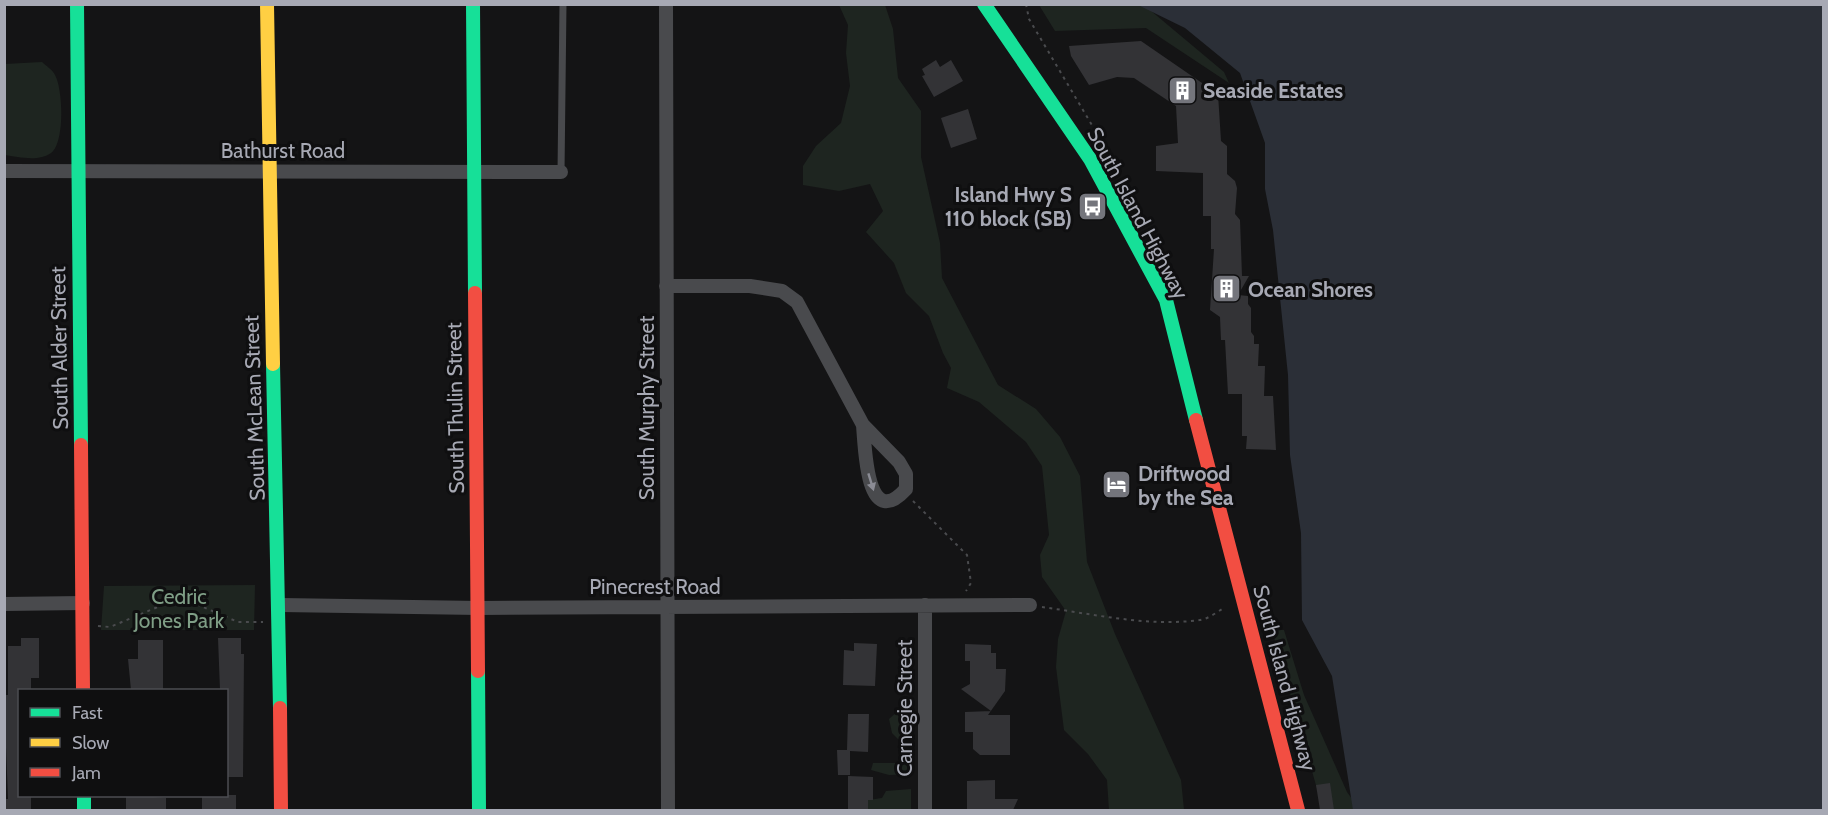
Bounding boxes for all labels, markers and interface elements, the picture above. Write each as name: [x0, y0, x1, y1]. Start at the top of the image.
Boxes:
building icon: Seaside Estates: [1166, 74, 1198, 106]
place label: Seaside Estates: [1203, 78, 1343, 103]
street label: South Island Highway: [1082, 123, 1194, 304]
street label: Bathurst Road: [221, 138, 345, 163]
place label: Island Hwy S 110 block (SB): [945, 182, 1072, 231]
bus stop icon: Island Hwy S 110 block (SB): [1077, 190, 1109, 222]
street label: South Alder Street: [45, 266, 73, 430]
building icon: Ocean Shores: [1211, 273, 1243, 305]
place label: Ocean Shores: [1248, 277, 1373, 302]
street label: South McLean Street: [238, 315, 270, 501]
street label: South Murphy Street: [634, 316, 659, 500]
street label: South Thulin Street: [441, 322, 469, 494]
place label: Driftwood by the Sea: [1138, 461, 1234, 510]
hotel icon: Driftwood by the Sea: [1101, 469, 1133, 501]
one-way arrow: [867, 474, 876, 492]
street label: Pinecrest Road: [589, 574, 721, 599]
street label: South Island Highway: [1248, 582, 1322, 774]
park label: Cedric Jones Park: [133, 584, 225, 633]
street label: Carnegie Street: [892, 640, 917, 776]
legend: [18, 689, 228, 797]
text: Fast: [72, 702, 103, 724]
text: Slow: [72, 732, 109, 754]
text: Jam: [71, 762, 101, 784]

